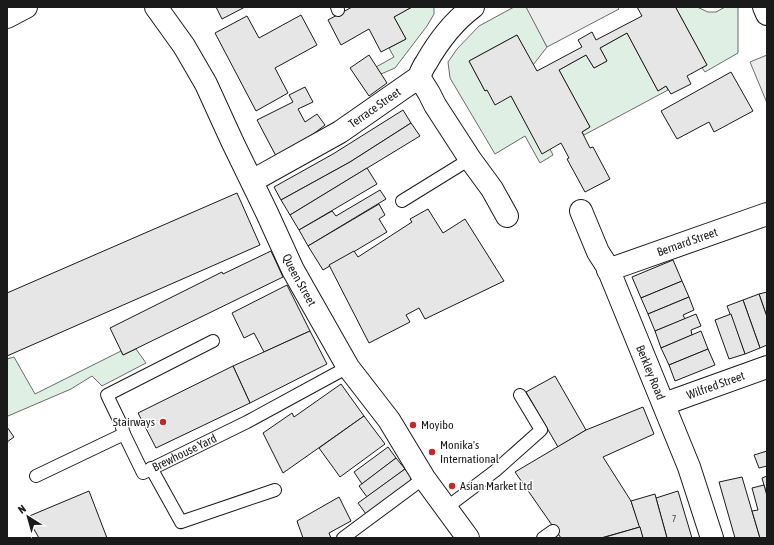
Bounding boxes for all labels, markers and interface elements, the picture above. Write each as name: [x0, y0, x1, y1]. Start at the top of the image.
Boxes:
street label: Terrace Street: [346, 85, 404, 131]
street label: Bernard Street: [655, 225, 720, 259]
street label: Queen Street: [280, 252, 319, 309]
street label: Berkley Road: [633, 343, 668, 402]
street label: Wilfred Street: [685, 368, 747, 402]
place label: Stairways: [113, 415, 155, 429]
marker: Stairways: [158, 417, 168, 427]
place label: Moyibo: [421, 418, 454, 432]
marker: Moyibo: [408, 420, 418, 430]
street label: Brewhouse Yard: [150, 431, 219, 474]
place label: Monika's International: [440, 438, 500, 466]
marker: Monika's International: [427, 447, 437, 457]
place label: Asian Market Ltd: [460, 479, 532, 493]
marker: Asian Market Ltd: [447, 481, 457, 491]
north arrow: [8, 497, 48, 537]
text: N: [16, 502, 28, 516]
house number: 7: [672, 513, 677, 524]

